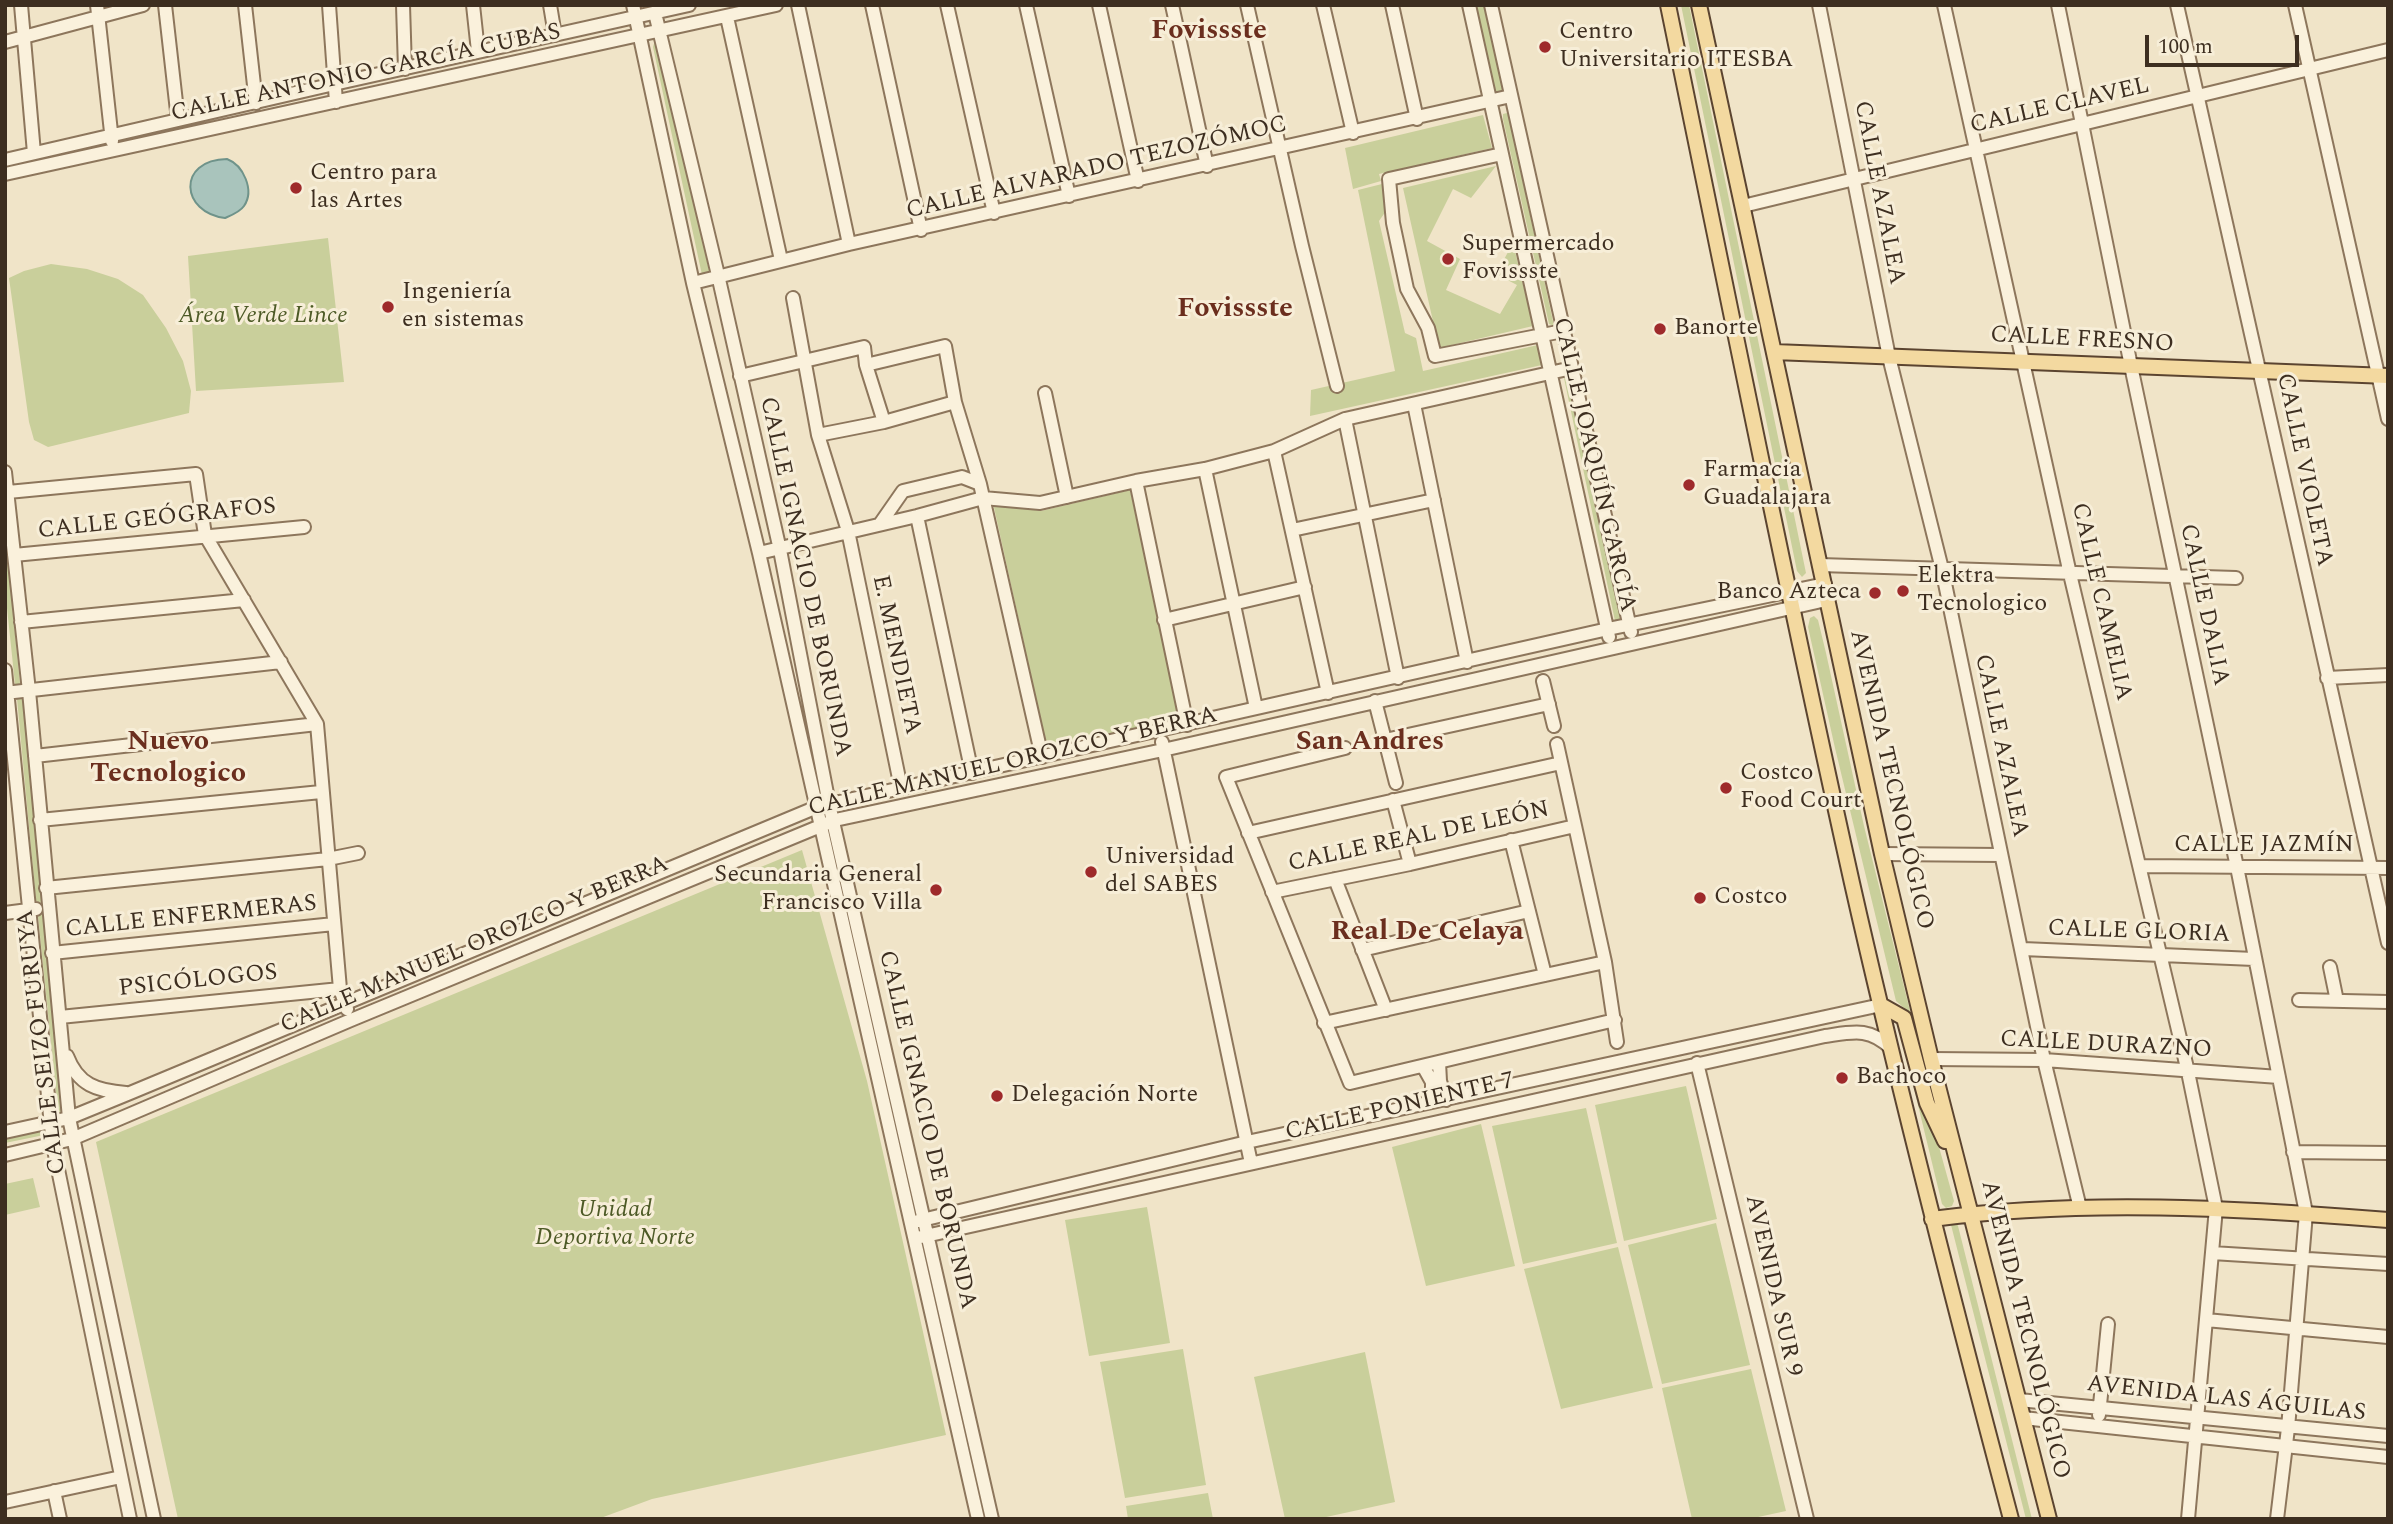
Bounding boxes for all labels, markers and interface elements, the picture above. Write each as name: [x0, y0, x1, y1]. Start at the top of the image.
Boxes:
district label: Fovissste: [1151, 16, 1267, 50]
street label: CALLE ANTONIO GARCÍA CUBAS: [168, 19, 564, 129]
place label: Centro Universitario ITESBA: [1559, 19, 1793, 75]
scale bar: [2148, 21, 2302, 65]
text: 100 m: [2158, 31, 2213, 63]
marker: Centro Universitario ITESBA: [1537, 39, 1553, 55]
street label: CALLE CLAVEL: [1968, 72, 2152, 142]
street label: CALLE AZALEA: [1846, 99, 1910, 287]
street label: CALLE ALVARADO TEZOZÓMOC: [904, 111, 1290, 227]
place label: Centro para las Artes: [310, 160, 437, 216]
marker: Centro para las Artes: [288, 180, 304, 196]
place label: Supermercado Fovissste: [1462, 231, 1614, 287]
marker: Supermercado Fovissste: [1440, 251, 1456, 267]
place label: Ingeniería en sistemas: [402, 279, 524, 335]
district label: Fovissste: [1177, 294, 1293, 328]
marker: Ingeniería en sistemas: [380, 299, 396, 315]
park label: Área Verde Lince: [178, 303, 348, 331]
street label: CALLE JOAQUÍN GARCÍA: [1545, 315, 1641, 615]
place label: Banorte: [1674, 315, 1758, 343]
marker: Banorte: [1652, 321, 1668, 337]
street label: CALLE FRESNO: [1989, 322, 2175, 360]
street label: CALLE VIOLETA: [2268, 371, 2338, 569]
street label: CALLE IGNACIO DE BORUNDA: [752, 394, 856, 760]
place label: Farmacia Guadalajara: [1703, 457, 1831, 513]
marker: Farmacia Guadalajara: [1681, 477, 1697, 493]
street label: CALLE GEÓGRAFOS: [37, 493, 277, 547]
street label: CALLE CAMELIA: [2063, 500, 2137, 704]
street label: CALLE DALIA: [2172, 521, 2234, 689]
place label: Elektra Tecnologico: [1917, 563, 2047, 619]
street label: E. MENDIETA: [864, 573, 926, 737]
place label: Banco Azteca: [1717, 579, 1861, 607]
marker: Elektra Tecnologico: [1895, 583, 1911, 599]
marker: Banco Azteca: [1867, 585, 1883, 601]
street label: AVENIDA TECNOLÓGICO: [1841, 627, 1939, 933]
street label: CALLE AZALEA: [1967, 652, 2033, 840]
street label: CALLE MANUEL OROZCO Y BERRA: [806, 702, 1220, 824]
district label: Nuevo Tecnologico: [90, 727, 246, 793]
district label: San Andres: [1296, 727, 1444, 761]
place label: Costco Food Court: [1740, 760, 1861, 816]
marker: Costco Food Court: [1718, 780, 1734, 796]
street label: CALLE REAL DE LEÓN: [1286, 796, 1552, 880]
street label: CALLE JAZMÍN: [2174, 832, 2354, 860]
place label: Universidad del SABES: [1105, 844, 1234, 900]
street label: CALLE MANUEL OROZCO Y BERRA: [277, 851, 673, 1041]
place label: Secundaria General Francisco Villa: [714, 862, 922, 918]
marker: Universidad del SABES: [1083, 864, 1099, 880]
marker: Secundaria General Francisco Villa: [928, 882, 944, 898]
place label: Costco: [1714, 884, 1787, 912]
street label: CALLE ENFERMERAS: [64, 890, 318, 946]
marker: Costco: [1692, 890, 1708, 906]
street label: CALLE SEIZO FURUYA: [12, 908, 74, 1176]
street label: CALLE GLORIA: [2047, 915, 2231, 951]
district label: Real De Celaya: [1330, 917, 1524, 951]
street label: CALLE IGNACIO DE BORUNDA: [871, 948, 981, 1312]
street label: PSICÓLOGOS: [117, 959, 279, 1005]
street label: CALLE DURAZNO: [1999, 1026, 2213, 1066]
place label: Bachoco: [1856, 1064, 1947, 1092]
street label: CALLE PONIENTE 7: [1283, 1068, 1517, 1148]
marker: Bachoco: [1834, 1070, 1850, 1086]
place label: Delegación Norte: [1011, 1082, 1198, 1110]
marker: Delegación Norte: [989, 1088, 1005, 1104]
street label: AVENIDA TECNOLÓGICO: [1973, 1178, 2075, 1482]
street label: AVENIDA SUR 9: [1737, 1192, 1807, 1380]
park label: Unidad Deportiva Norte: [535, 1197, 695, 1253]
street label: AVENIDA LAS ÁGUILAS: [2085, 1371, 2367, 1429]

